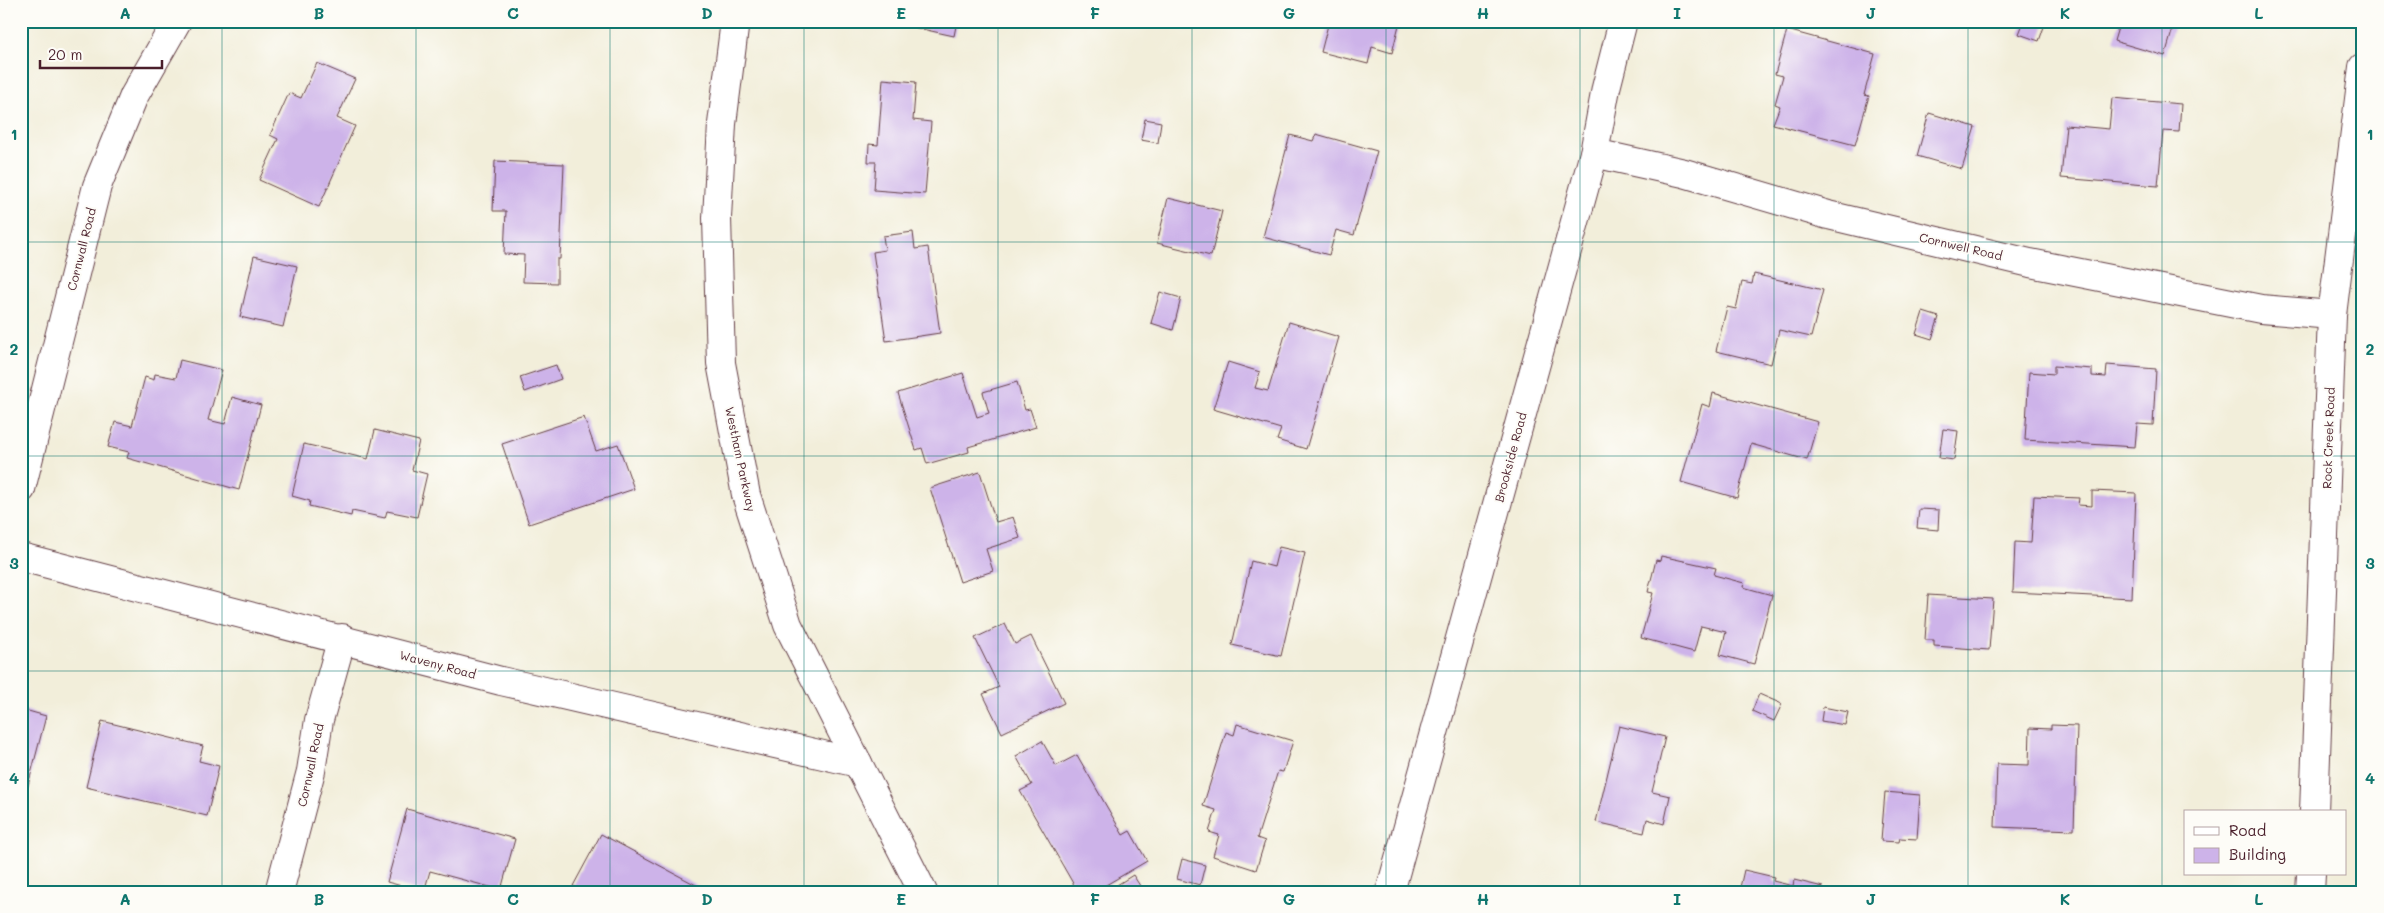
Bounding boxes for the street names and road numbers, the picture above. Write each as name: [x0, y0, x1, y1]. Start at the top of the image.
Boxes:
street label: Cornwall Road: [63, 205, 99, 292]
street label: Cornwell Road: [1918, 229, 2005, 263]
street label: Rock Creek Road: [2318, 387, 2338, 489]
street label: Westham Parkway: [722, 405, 760, 513]
street label: Brookside Road: [1490, 410, 1530, 504]
street label: Waveny Road: [398, 646, 478, 682]
street label: Cornwall Road: [293, 721, 327, 808]

